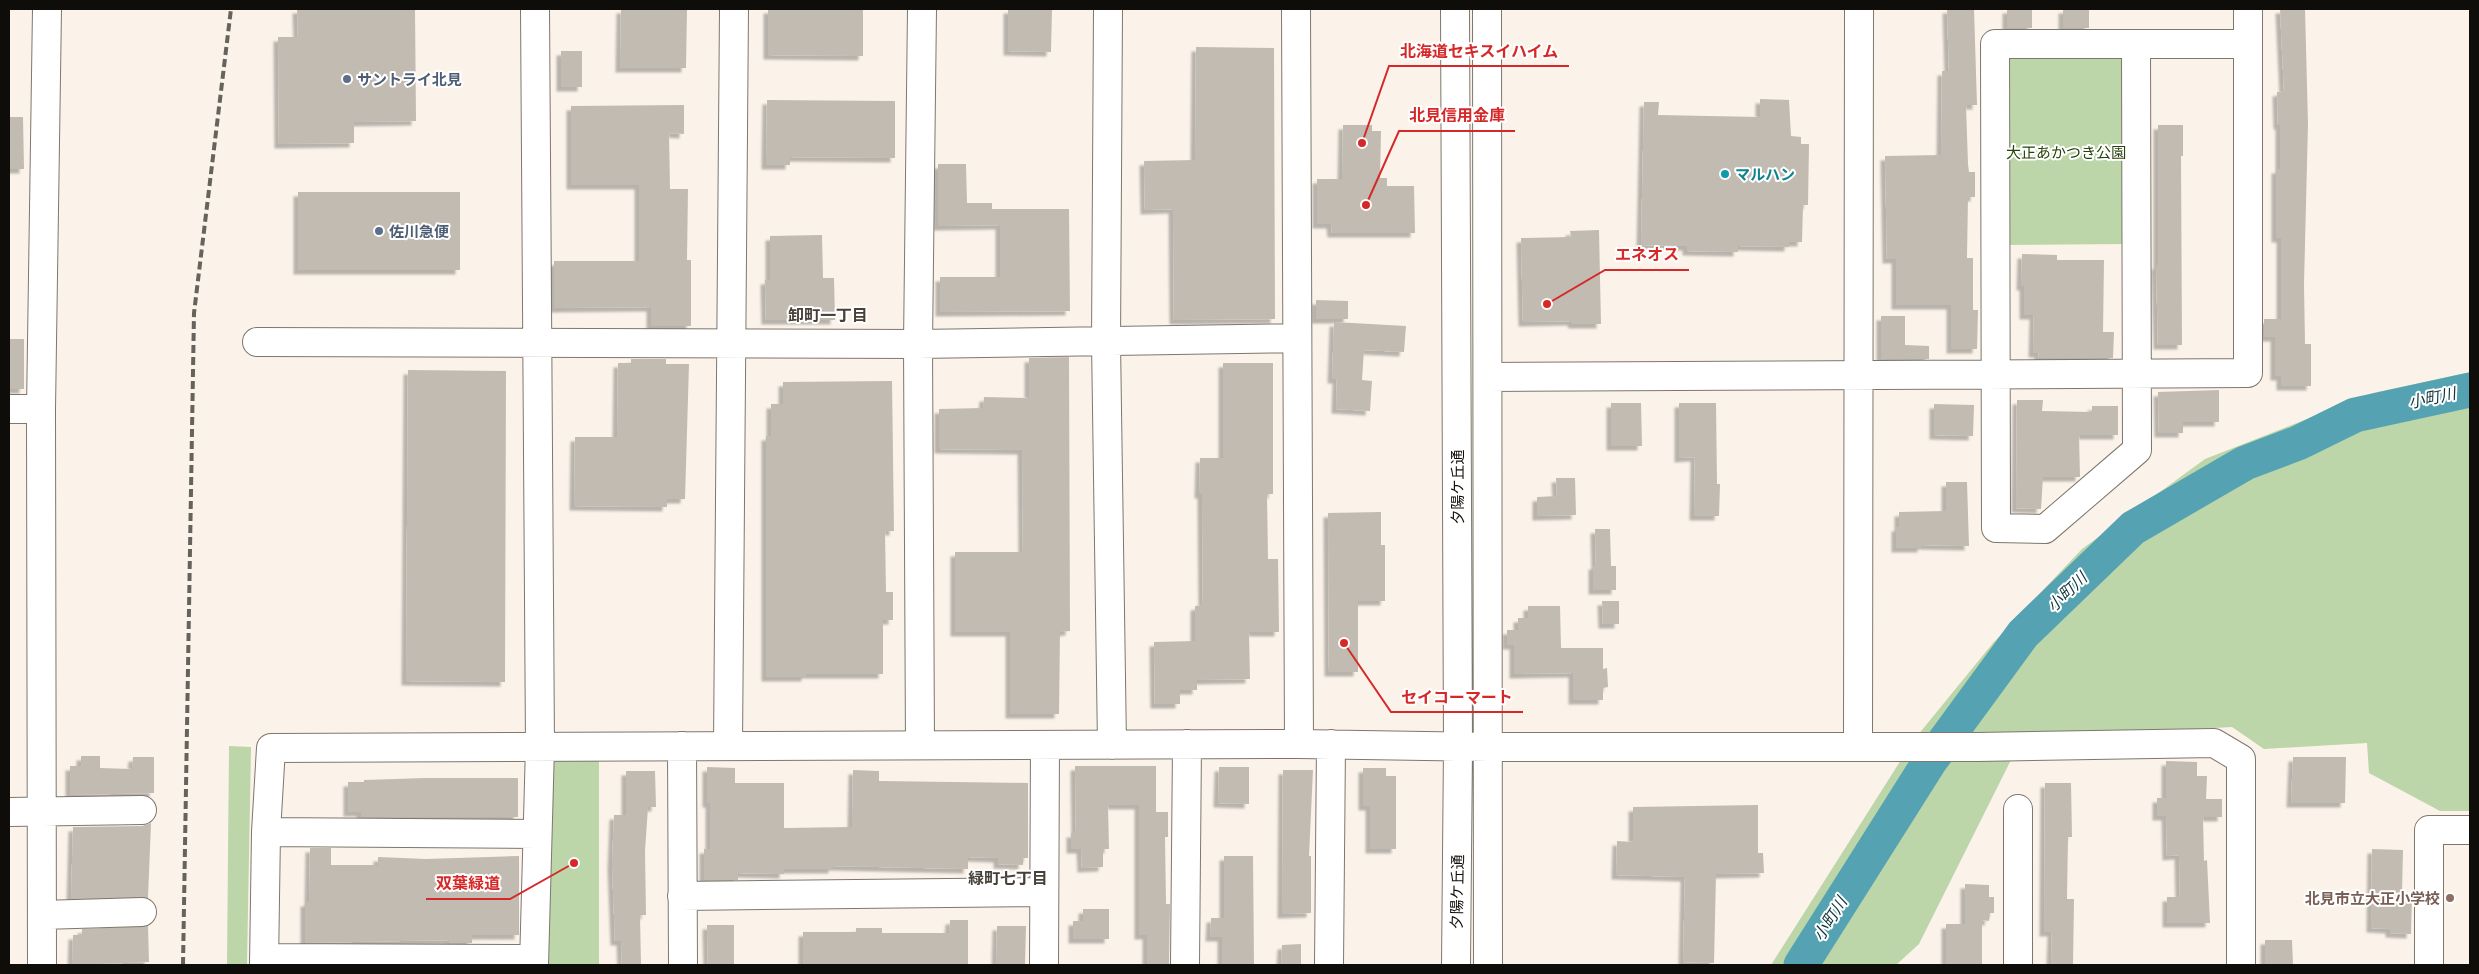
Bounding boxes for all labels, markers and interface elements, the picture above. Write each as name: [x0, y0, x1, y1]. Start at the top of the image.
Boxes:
callout: 北海道セキスイハイム: [1389, 35, 1569, 66]
text: 北海道セキスイハイム: [1400, 41, 1558, 62]
place label: サントライ北見: [357, 70, 462, 89]
marker: サントライ北見: [341, 73, 353, 85]
callout: 北見信用金庫: [1399, 100, 1515, 131]
text: 北見信用金庫: [1409, 105, 1505, 126]
park label: 大正あかつき公園: [2006, 143, 2126, 162]
place label: マルハン: [1735, 165, 1795, 184]
marker: マルハン: [1719, 168, 1731, 180]
place label: 佐川急便: [389, 222, 449, 241]
marker: 佐川急便: [373, 225, 385, 237]
callout: エネオス: [1605, 239, 1689, 270]
text: エネオス: [1615, 244, 1679, 265]
district label: 卸町一丁目: [788, 305, 868, 326]
water label: 小町川: [2406, 382, 2460, 413]
street label: 夕陽ケ丘通: [1448, 449, 1467, 525]
water label: 小町川: [2042, 566, 2093, 616]
callout: セイコーマート: [1391, 681, 1523, 712]
text: セイコーマート: [1401, 687, 1513, 708]
street label: 夕陽ケ丘通: [1447, 854, 1467, 930]
callout: 双葉緑道: [426, 868, 510, 899]
district label: 緑町七丁目: [968, 868, 1048, 889]
text: 双葉緑道: [436, 873, 500, 894]
place label: 北見市立大正小学校: [2305, 889, 2440, 908]
water label: 小町川: [1808, 891, 1853, 945]
marker: 北見市立大正小学校: [2444, 892, 2456, 904]

